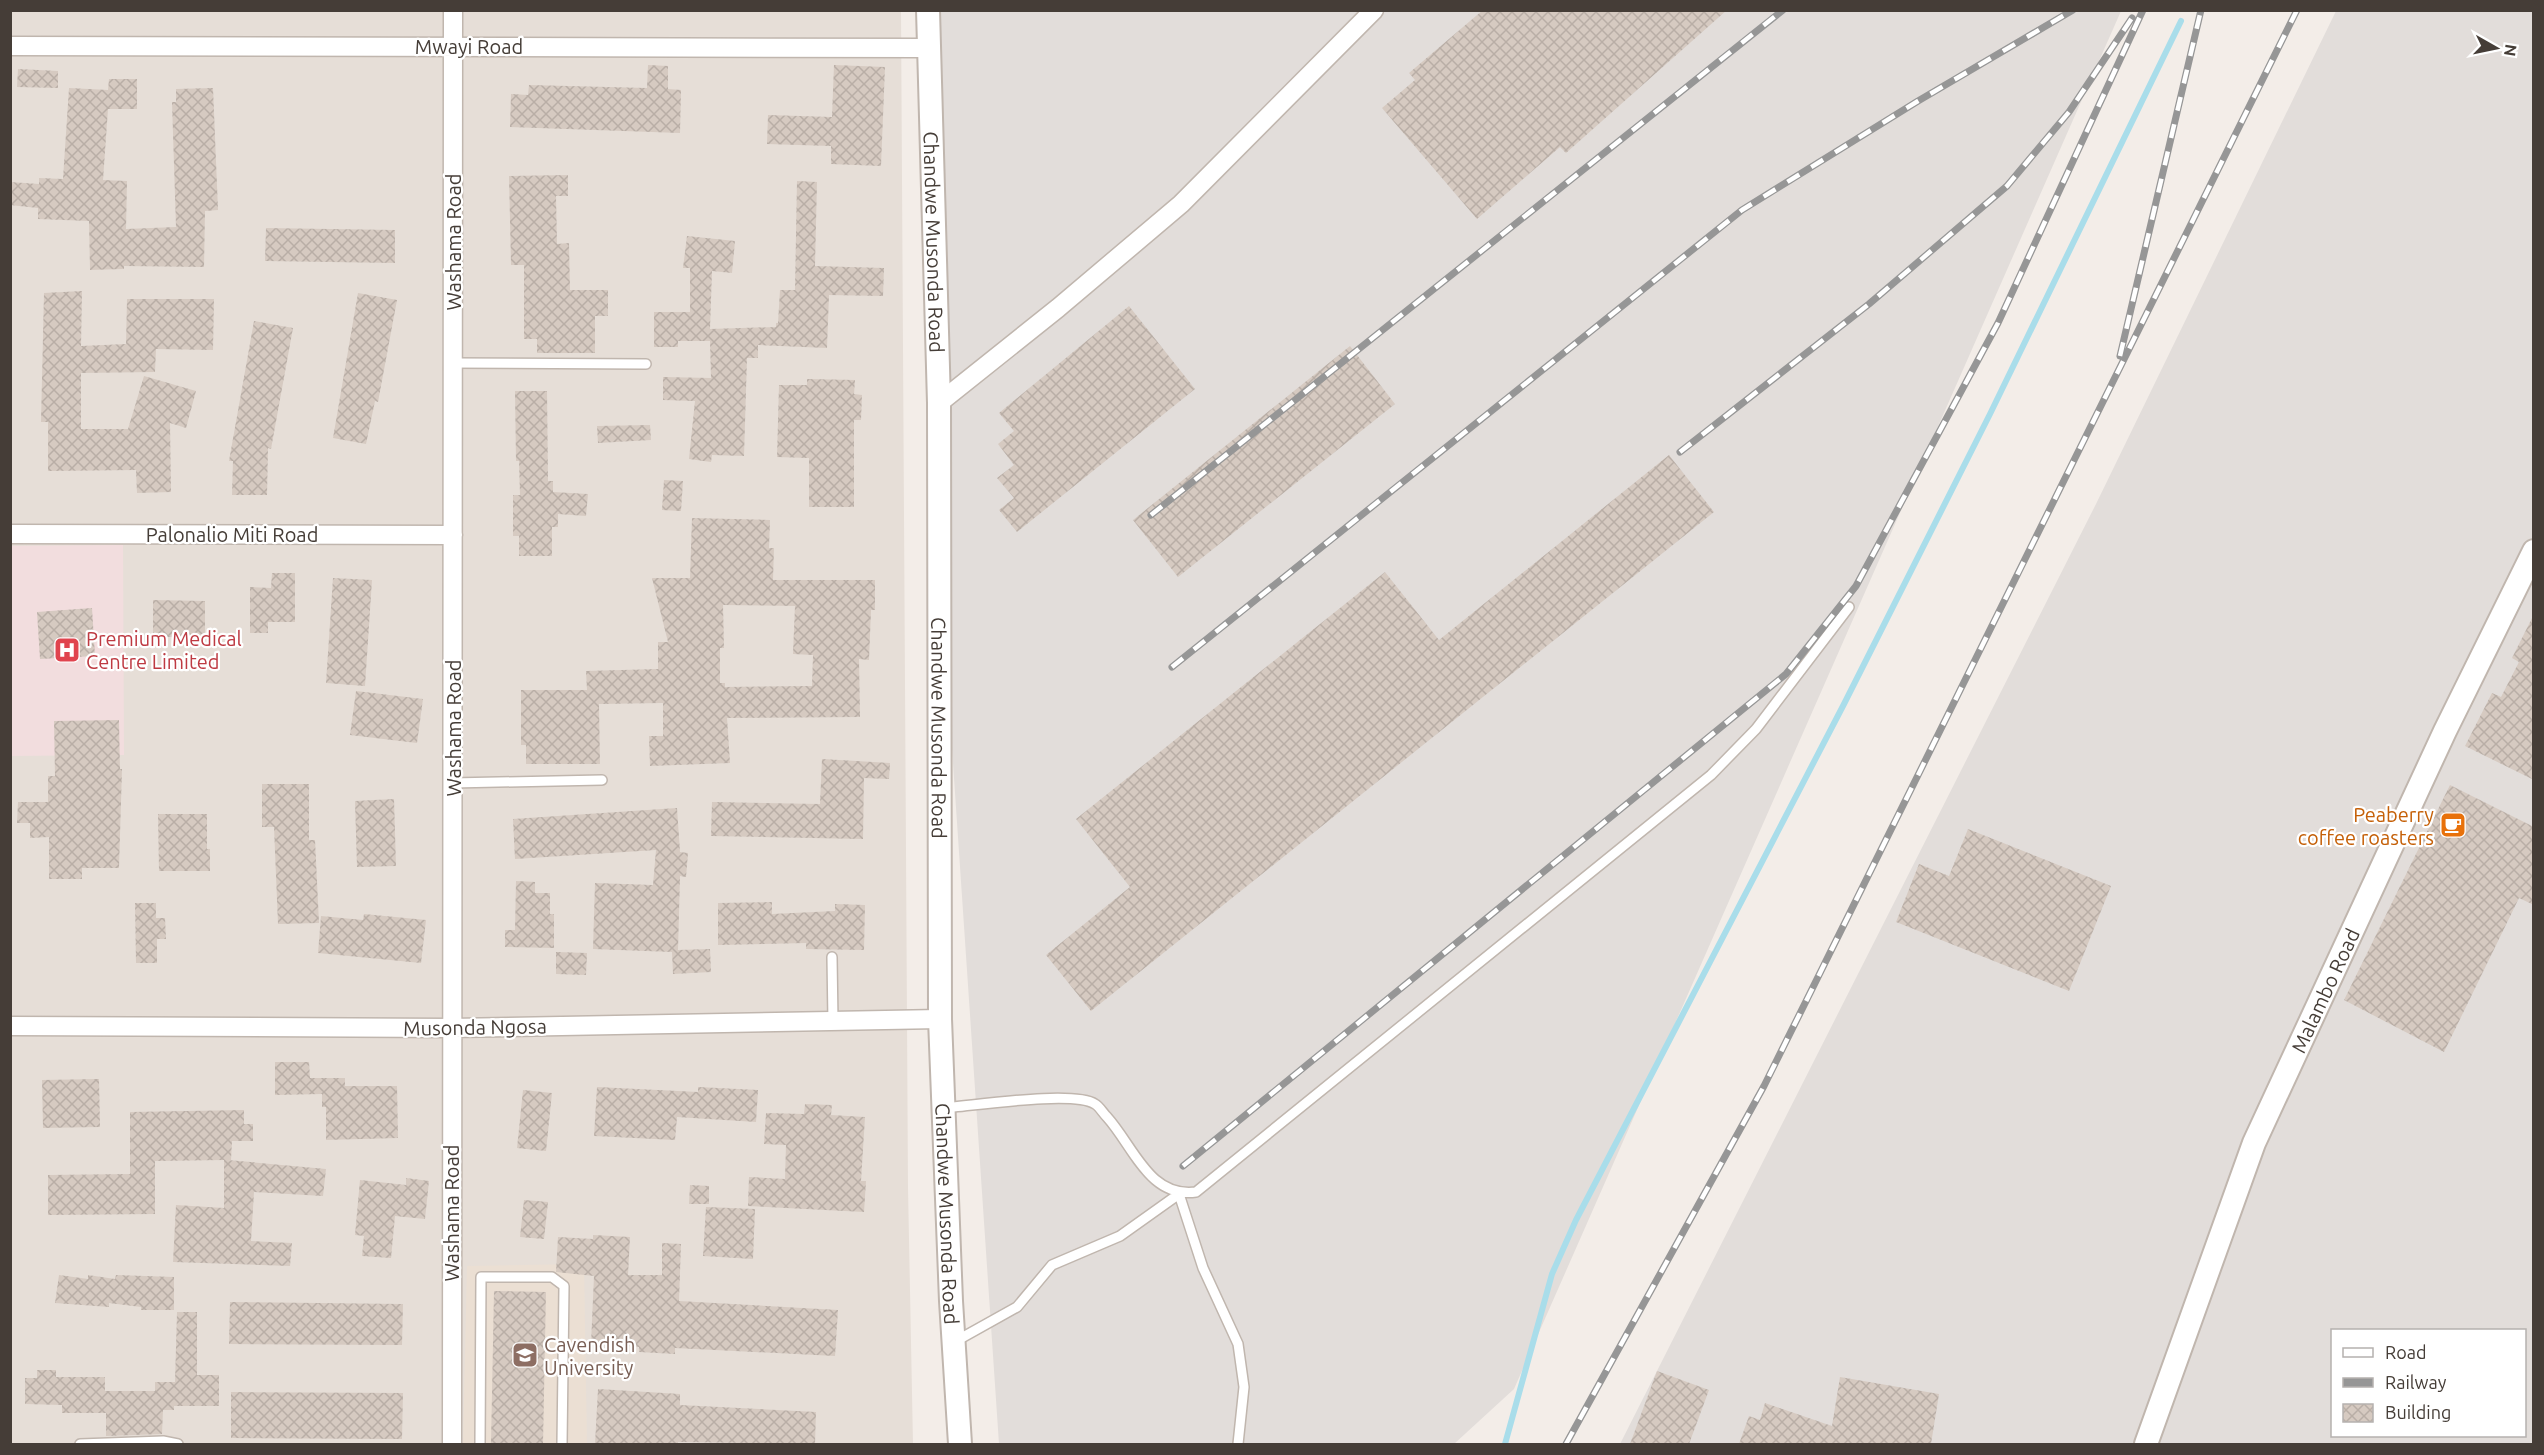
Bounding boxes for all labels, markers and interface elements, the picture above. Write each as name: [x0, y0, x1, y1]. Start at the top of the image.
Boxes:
north arrow: [2466, 18, 2526, 78]
street label: Mwayi Road: [415, 35, 523, 58]
text: N: [2501, 43, 2521, 58]
street label: Chandwe Musonda Road: [920, 131, 949, 353]
street label: Washama Road: [442, 174, 465, 310]
street label: Palonalio Miti Road: [146, 523, 318, 546]
street label: Chandwe Musonda Road: [928, 617, 951, 839]
place label: Premium Medical Centre Limited: [86, 627, 242, 673]
hospital icon: Premium Medical Centre Limited: [52, 635, 82, 665]
street label: Washama Road: [442, 660, 465, 796]
place label: Peaberry coffee roasters: [2298, 803, 2434, 849]
cafe icon: Peaberry coffee roasters: [2438, 810, 2468, 840]
street label: Malambo Road: [2286, 924, 2363, 1056]
street label: Musonda Ngosa: [403, 1014, 547, 1040]
street label: Chandwe Musonda Road: [932, 1103, 964, 1325]
street label: Washama Road: [440, 1145, 463, 1281]
legend: [2331, 1329, 2526, 1437]
place label: Cavendish University: [544, 1333, 635, 1379]
school or university icon: Cavendish University: [510, 1340, 540, 1370]
text: Road: [2385, 1342, 2427, 1362]
text: Railway: [2385, 1372, 2447, 1392]
text: Building: [2385, 1402, 2451, 1422]

